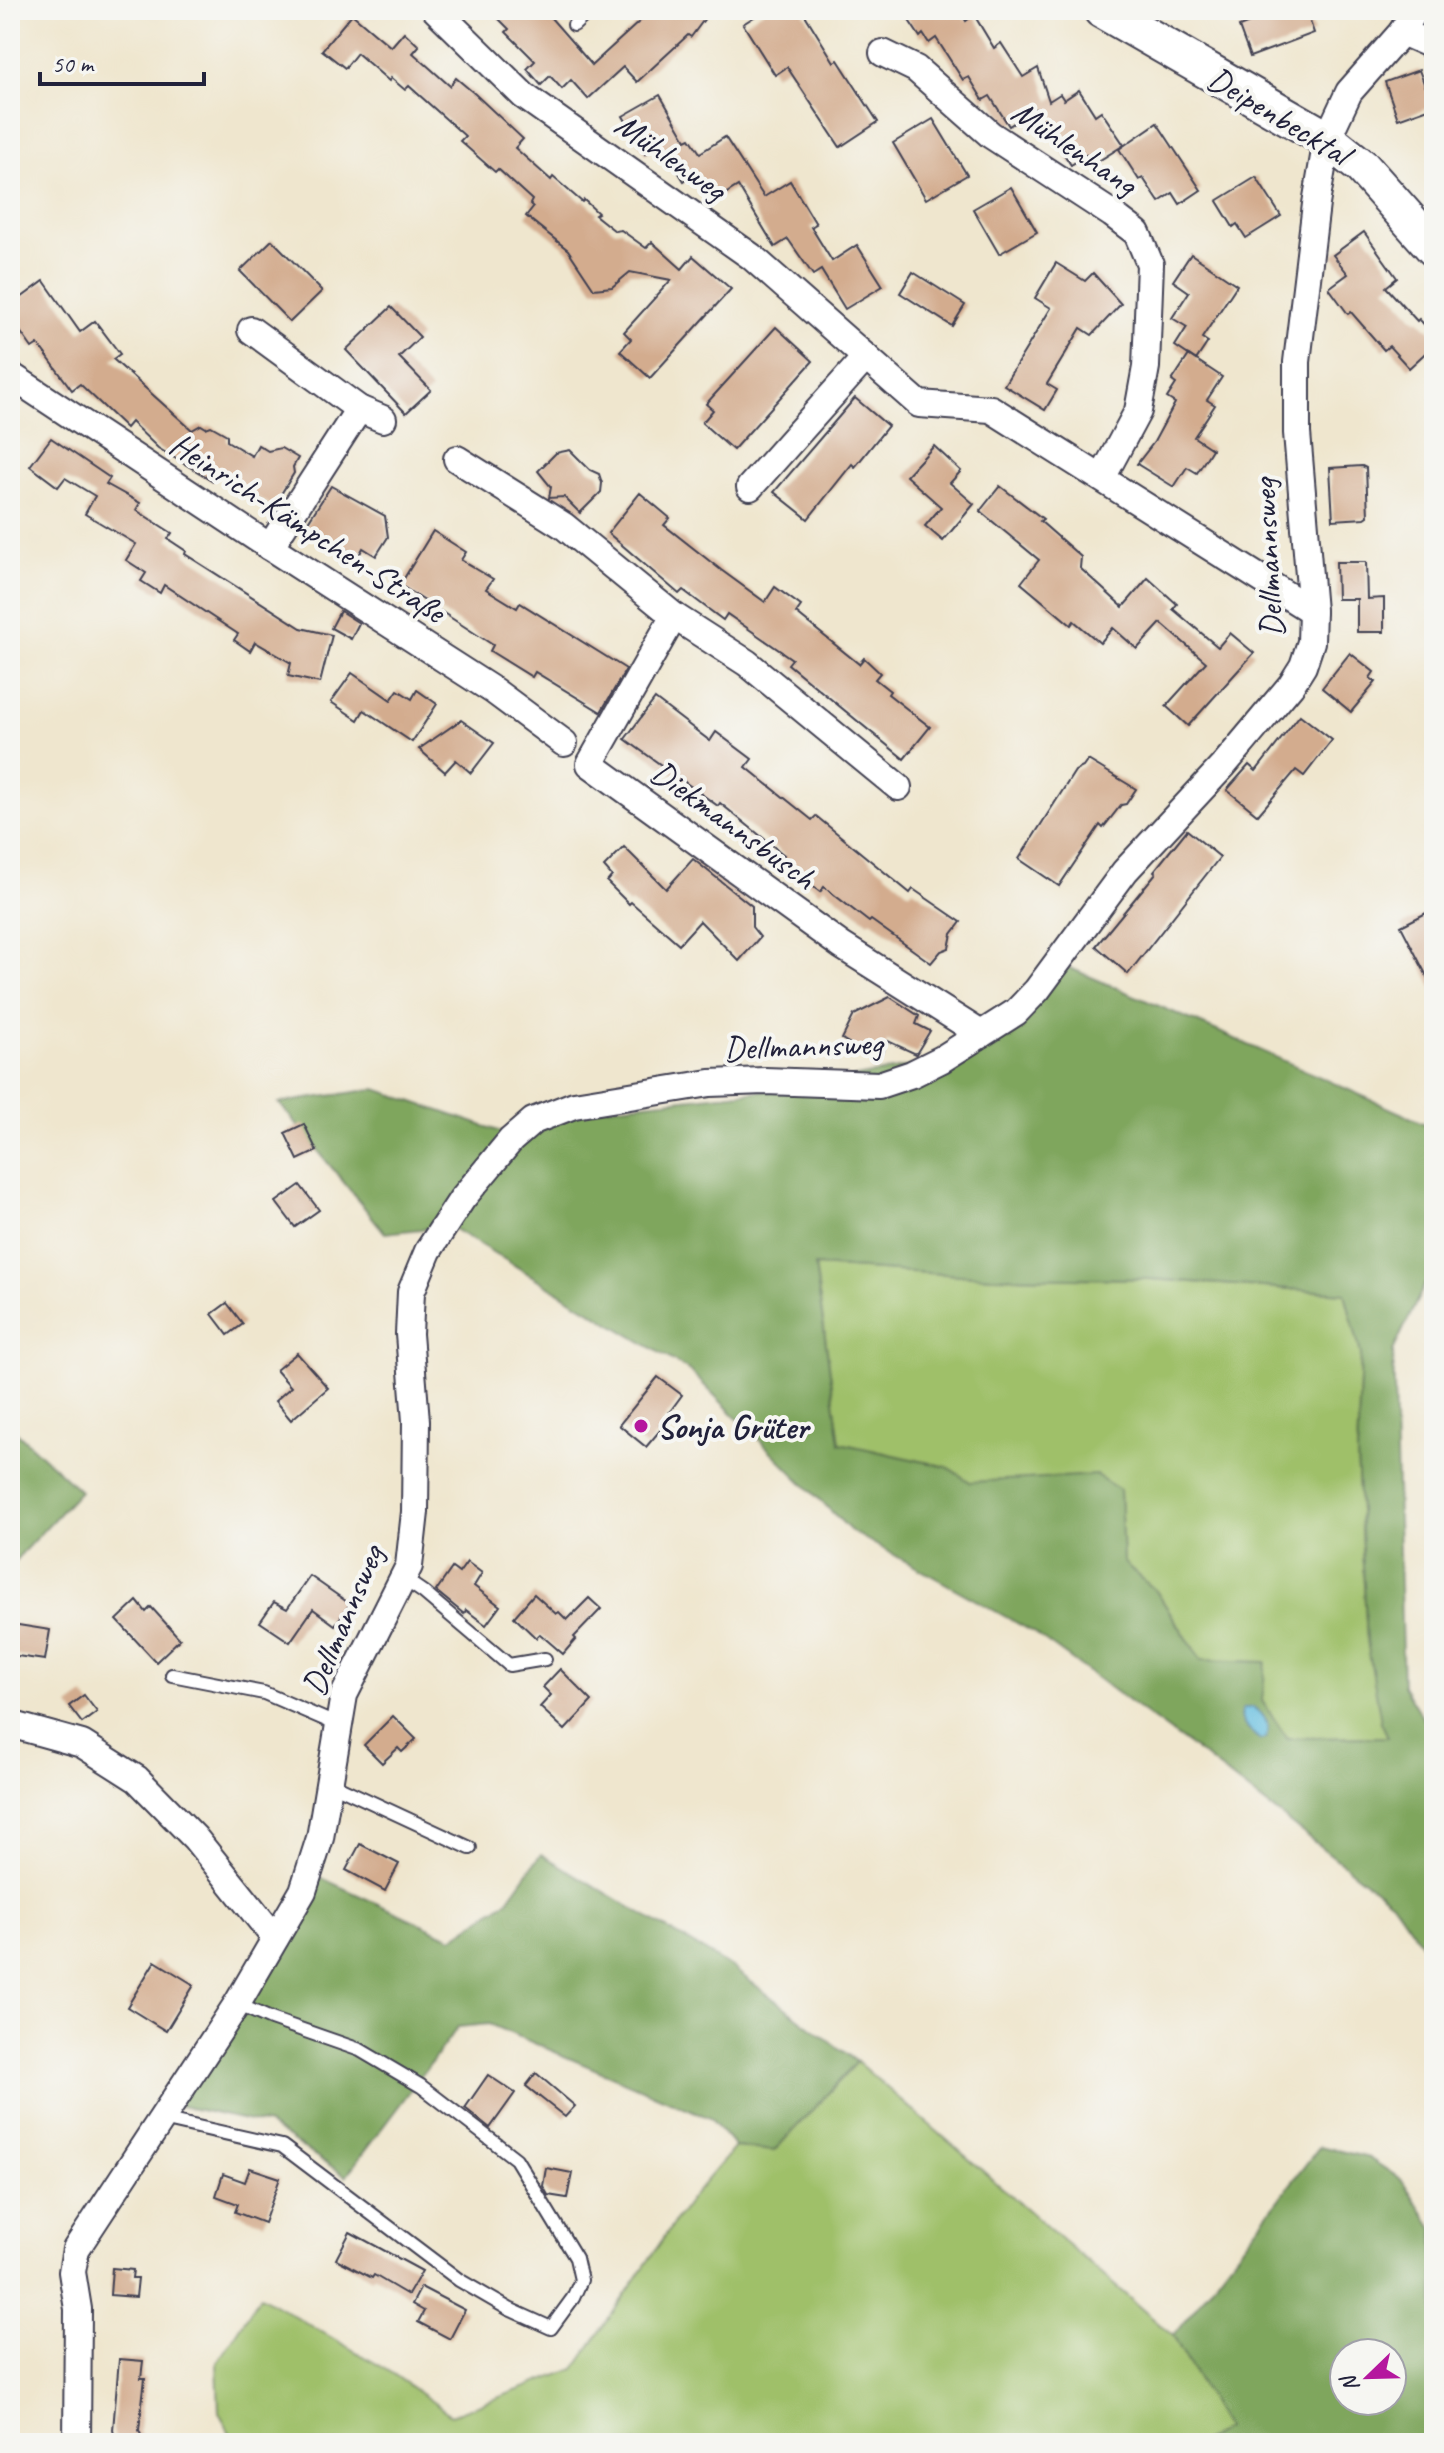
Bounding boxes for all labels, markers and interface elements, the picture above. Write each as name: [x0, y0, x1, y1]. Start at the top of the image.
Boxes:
scale bar: [40, 36, 204, 86]
text: 50 m: [52, 49, 95, 79]
street label: Deipenbecktal: [1200, 56, 1363, 178]
street label: Mühlenhang: [1004, 90, 1147, 206]
street label: Mühlenweg: [607, 103, 737, 212]
street label: Heinrich-Kämpchen-Straße: [162, 422, 456, 634]
street label: Dellmannsweg: [1242, 475, 1293, 638]
street label: Diekmannsbusch: [643, 750, 825, 899]
street label: Dellmannsweg: [723, 1021, 886, 1070]
place label: Sonja Grüter: [657, 1405, 811, 1448]
marker: Sonja Grüter: [632, 1417, 650, 1435]
street label: Dellmannsweg: [292, 1536, 394, 1702]
north arrow: [1328, 2337, 1408, 2417]
text: N: [1334, 2370, 1366, 2396]

